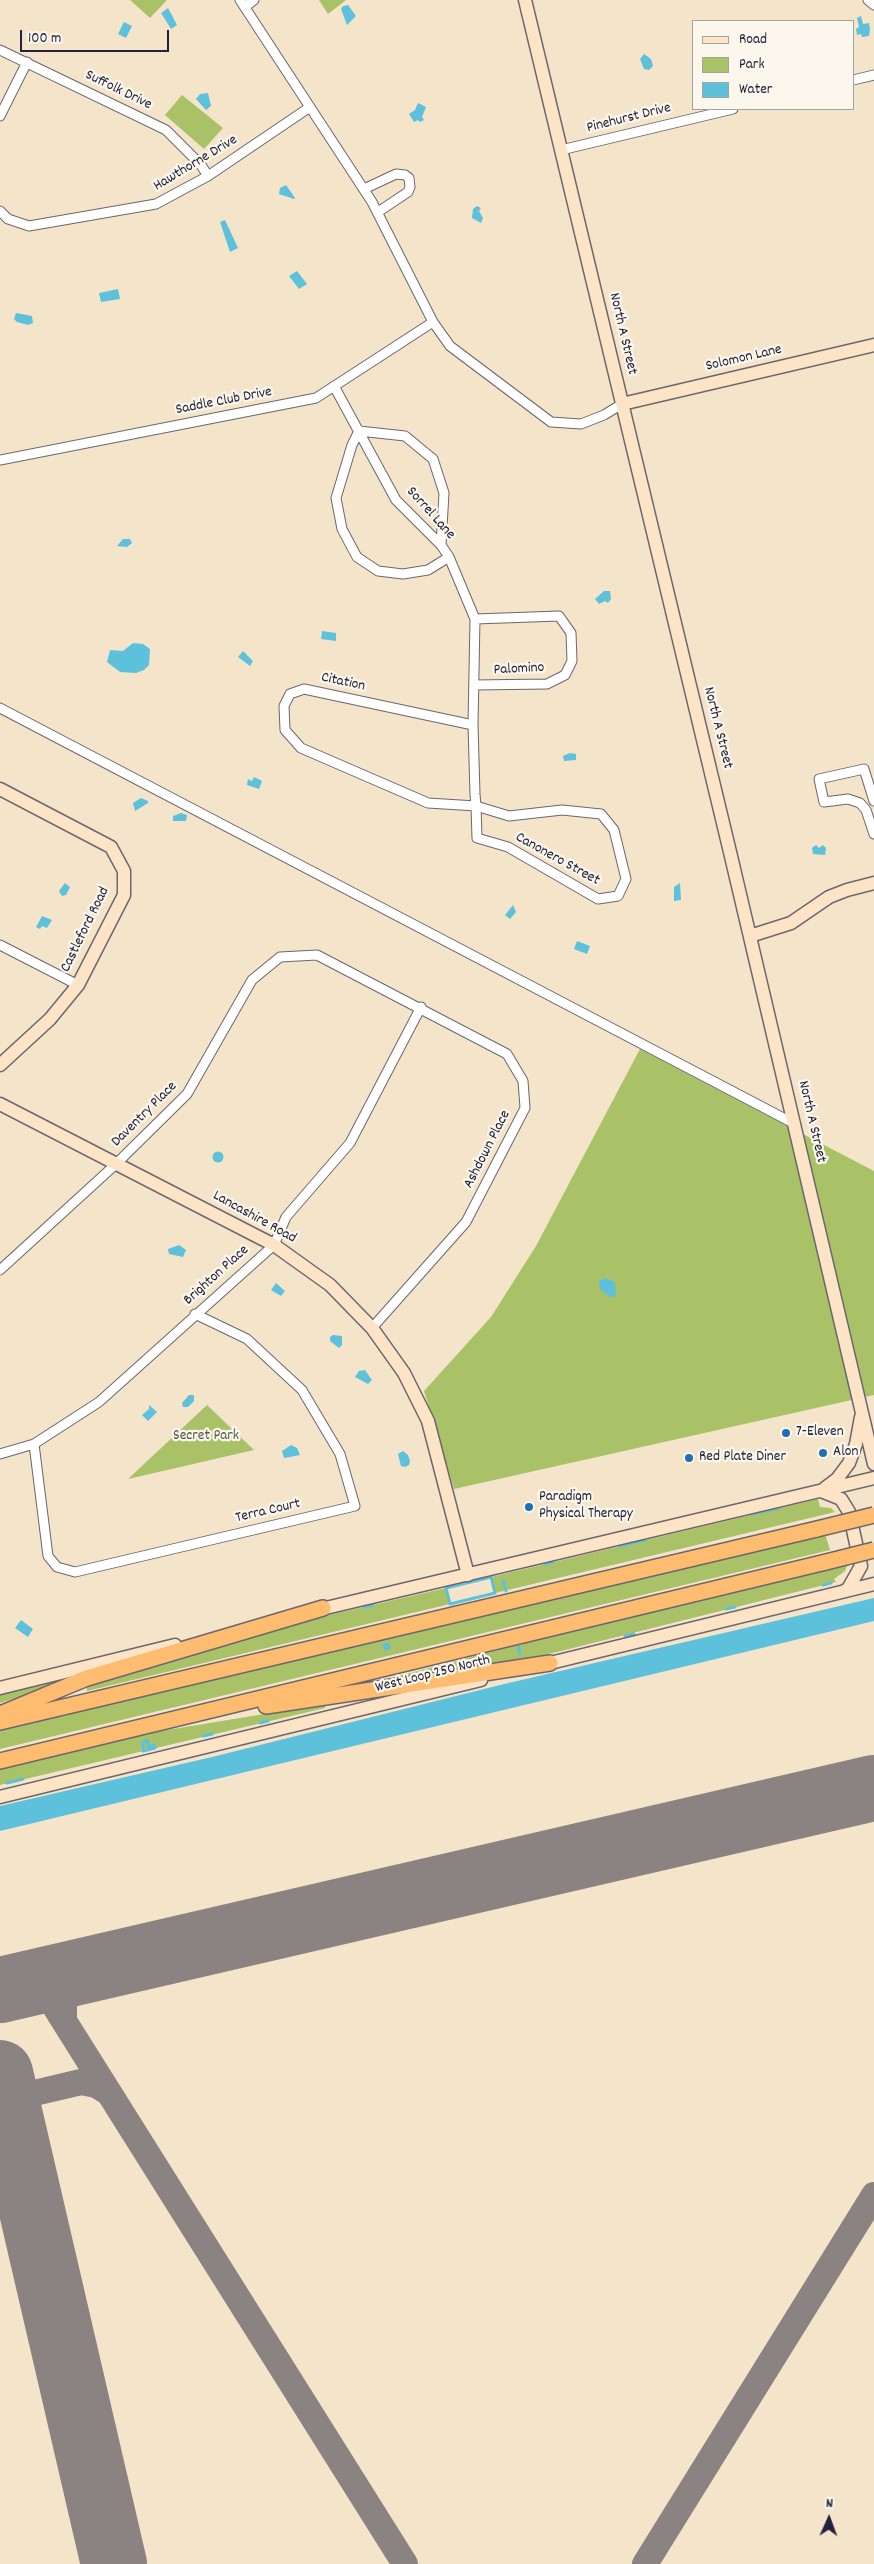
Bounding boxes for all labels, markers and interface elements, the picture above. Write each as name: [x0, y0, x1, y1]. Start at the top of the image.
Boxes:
scale bar: [22, 20, 171, 52]
legend: [692, 20, 854, 110]
text: 100 m: [28, 28, 61, 50]
text: Road: [739, 29, 767, 51]
text: Park: [739, 54, 765, 76]
street label: Suffolk Drive: [82, 67, 154, 115]
text: Water: [739, 79, 772, 101]
street label: Pinehurst Drive: [585, 100, 673, 138]
street label: Hawthorne Drive: [151, 132, 241, 196]
street label: North A Street: [604, 291, 640, 377]
street label: Solomon Lane: [704, 342, 784, 376]
street label: Saddle Club Drive: [174, 384, 274, 420]
street label: Sorrel Lane: [402, 484, 458, 544]
street label: Palomino: [493, 660, 545, 680]
street label: Citation: [319, 670, 367, 696]
street label: North A Street: [698, 685, 736, 771]
street label: Canonero Street: [512, 829, 602, 891]
street label: Castleford Road: [58, 884, 114, 976]
street label: Daventry Place: [109, 1079, 181, 1151]
street label: North A Street: [793, 1079, 829, 1165]
street label: Ashdown Place: [461, 1108, 515, 1192]
street label: Lancashire Road: [209, 1188, 299, 1248]
street label: Brighton Place: [181, 1242, 253, 1310]
place label: 7-Eleven: [796, 1424, 844, 1442]
marker: 7-Eleven: [780, 1427, 792, 1439]
park label: Secret Park: [173, 1428, 239, 1446]
place label: Alon: [833, 1444, 858, 1462]
marker: Alon: [817, 1447, 829, 1459]
place label: Red Plate Diner: [699, 1449, 786, 1467]
marker: Red Plate Diner: [683, 1452, 695, 1464]
place label: Paradigm Physical Therapy: [539, 1489, 633, 1524]
street label: Terra Court: [234, 1496, 302, 1528]
marker: Paradigm Physical Therapy: [523, 1501, 535, 1513]
street label: West Loop 250 North: [374, 1652, 492, 1698]
north arrow: [804, 2494, 854, 2544]
text: N: [826, 2494, 833, 2514]

